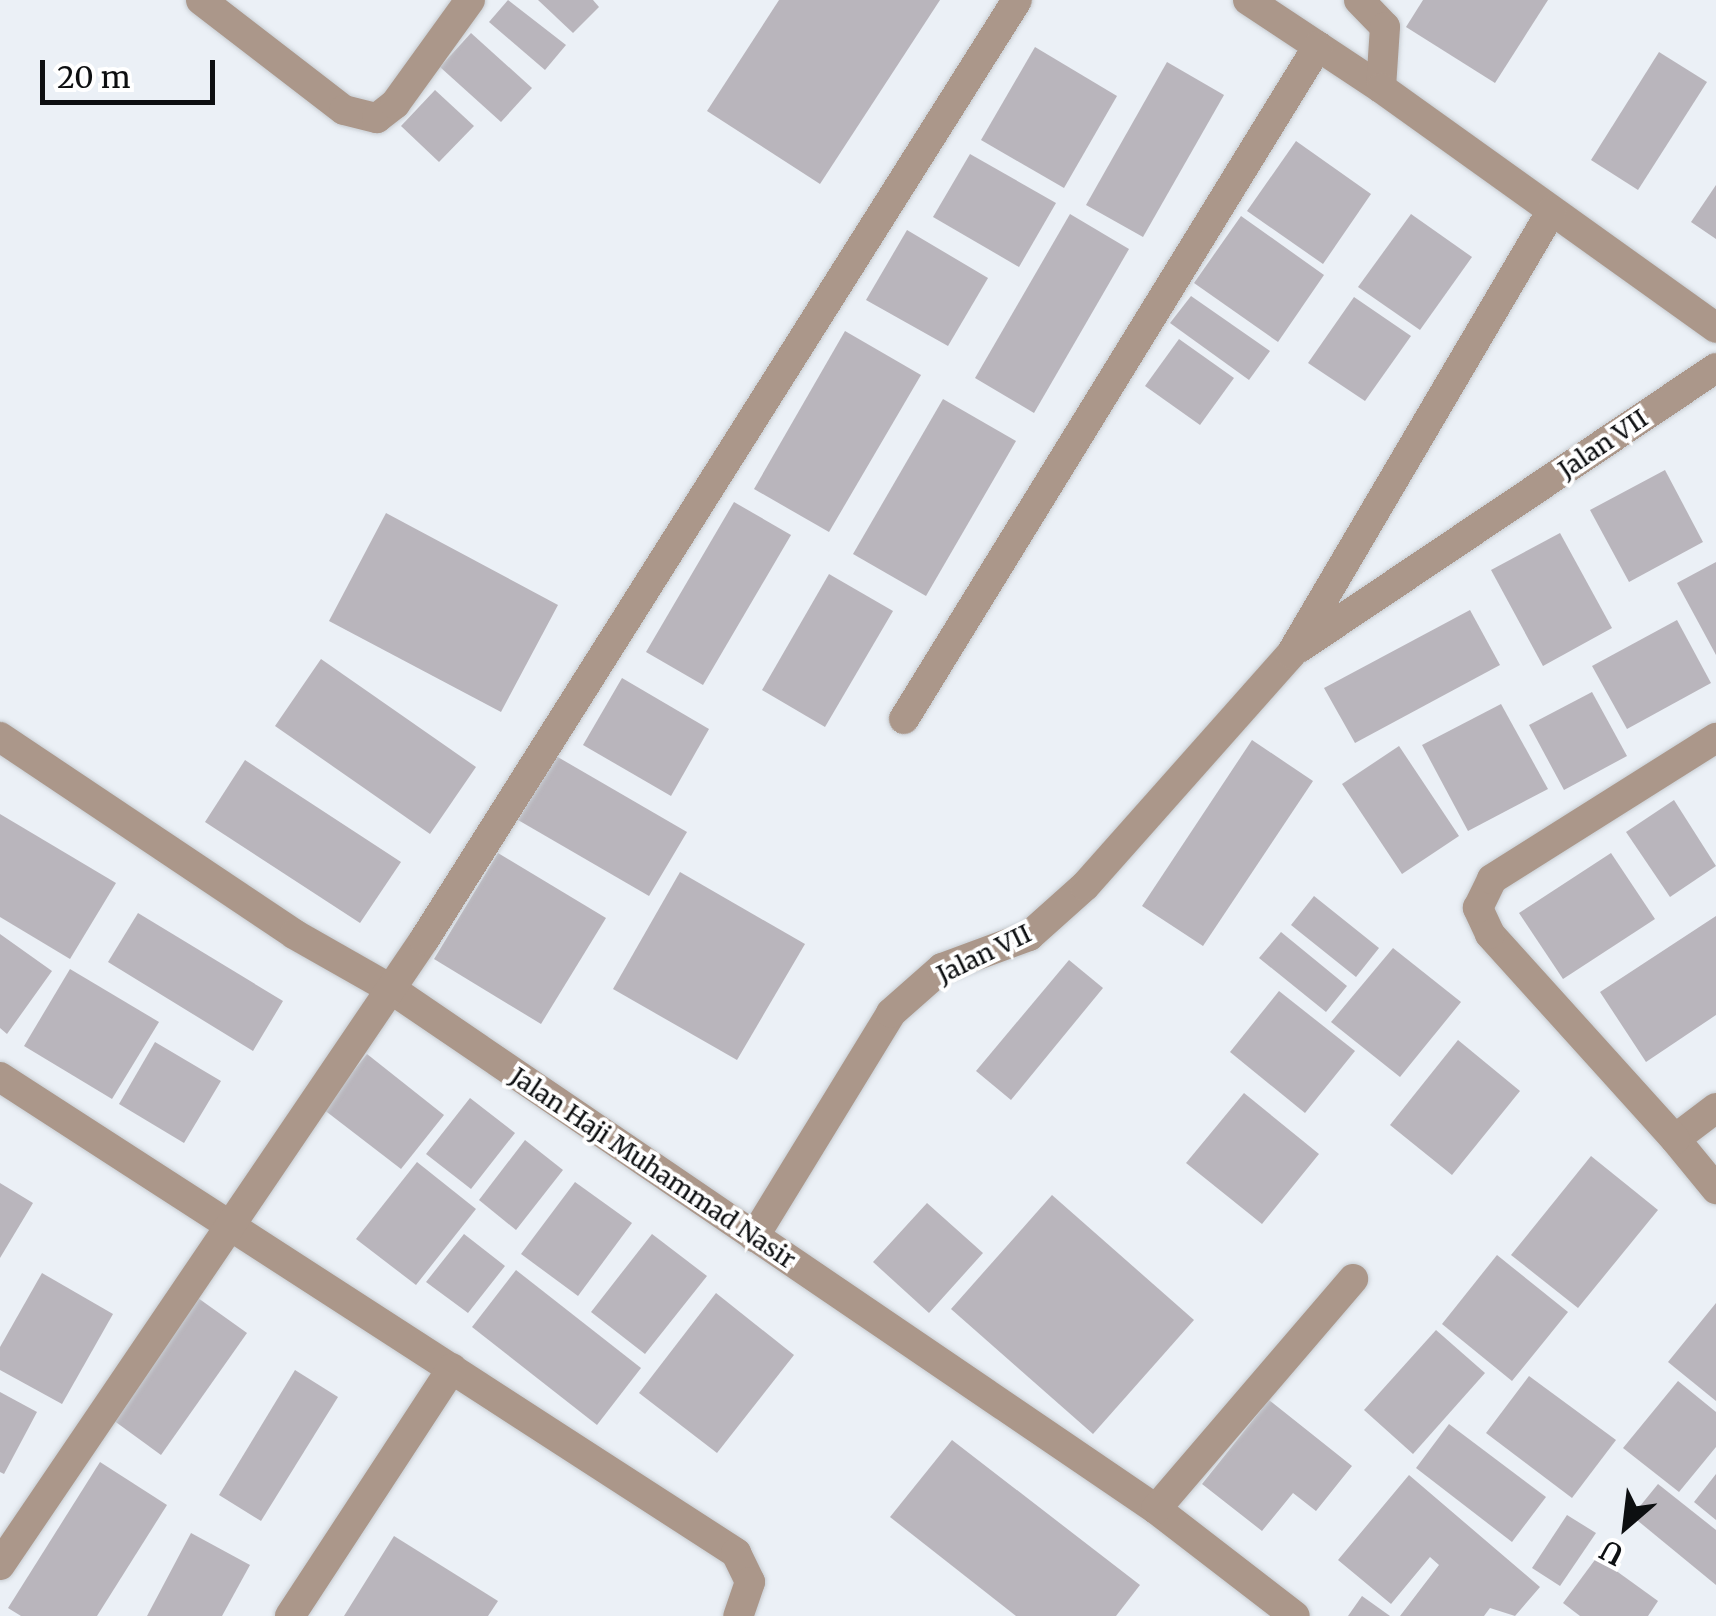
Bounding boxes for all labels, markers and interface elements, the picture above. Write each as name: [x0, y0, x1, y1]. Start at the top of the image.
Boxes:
scale bar: [45, 40, 220, 102]
text: 20 m: [57, 58, 130, 96]
street label: Jalan VII: [1553, 403, 1653, 485]
street label: Jalan VII: [932, 918, 1036, 990]
street label: Jalan Haji Muhammad Nasir: [505, 1061, 801, 1275]
north arrow: [1576, 1476, 1676, 1576]
text: U: [1594, 1532, 1630, 1573]

